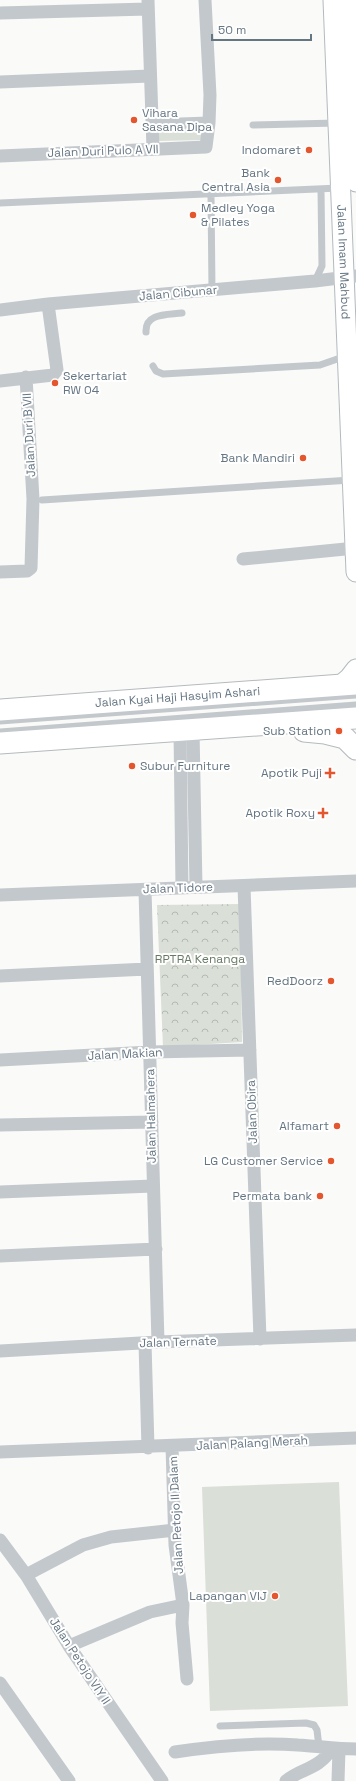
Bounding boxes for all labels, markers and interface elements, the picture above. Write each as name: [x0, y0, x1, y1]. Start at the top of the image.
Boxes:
scale bar: [212, 16, 311, 42]
text: 50 m: [218, 22, 246, 38]
place label: Vihara Sasana Dipa: [142, 105, 212, 135]
marker: Vihara Sasana Dipa: [129, 115, 139, 125]
street label: Jalan Duri Pulo A VII: [47, 141, 159, 161]
place label: Indomaret: [242, 142, 301, 158]
marker: Indomaret: [304, 145, 314, 155]
place label: Bank Central Asia: [202, 165, 271, 195]
marker: Bank Central Asia: [273, 175, 283, 185]
place label: Medley Yoga & Pilates: [201, 200, 275, 230]
street label: Jalan Imam Mahbud: [333, 204, 354, 320]
marker: Medley Yoga & Pilates: [188, 210, 198, 220]
street label: Jalan Cibunar: [138, 282, 218, 304]
place label: Sekertariat RW 04: [63, 368, 127, 398]
marker: Sekertariat RW 04: [50, 378, 60, 388]
street label: Jalan Duri B VII: [19, 393, 39, 477]
place label: Bank Mandiri: [221, 450, 295, 466]
marker: Bank Mandiri: [298, 453, 308, 463]
street label: Jalan Kyai Haji Hasyim Ashari: [94, 683, 261, 711]
place label: Sub Station: [263, 723, 331, 739]
marker: Sub Station: [334, 726, 344, 736]
place label: Subur Furniture: [140, 758, 230, 774]
marker: Subur Furniture: [127, 761, 137, 771]
place label: Apotik Puji: [261, 765, 322, 781]
marker: Apotik Puji: [325, 768, 335, 778]
place label: Apotik Roxy: [245, 805, 315, 821]
marker: Apotik Roxy: [318, 808, 328, 818]
street label: Jalan Tidore: [143, 879, 213, 897]
park label: RPTRA Kenanga: [155, 951, 245, 967]
place label: RedDoorz: [267, 973, 323, 989]
marker: RedDoorz: [326, 976, 336, 986]
street label: Jalan Makian: [87, 1044, 163, 1064]
street label: Jalan Halmahera: [142, 1068, 160, 1163]
street label: Jalan Obira: [243, 1080, 261, 1144]
place label: Alfamart: [279, 1118, 329, 1134]
marker: Alfamart: [332, 1121, 342, 1131]
place label: LG Customer Service: [204, 1153, 323, 1169]
marker: LG Customer Service: [326, 1156, 336, 1166]
place label: Permata bank: [233, 1188, 313, 1204]
marker: Permata bank: [315, 1191, 325, 1201]
street label: Jalan Ternate: [139, 1333, 217, 1351]
street label: Jalan Palang Merah: [196, 1432, 308, 1454]
street label: Jalan Petojo II Dalam: [165, 1456, 187, 1574]
place label: Lapangan VIJ: [189, 1588, 267, 1604]
marker: Lapangan VIJ: [270, 1591, 280, 1601]
street label: Jalan Petojo VIY II: [46, 1615, 114, 1707]

